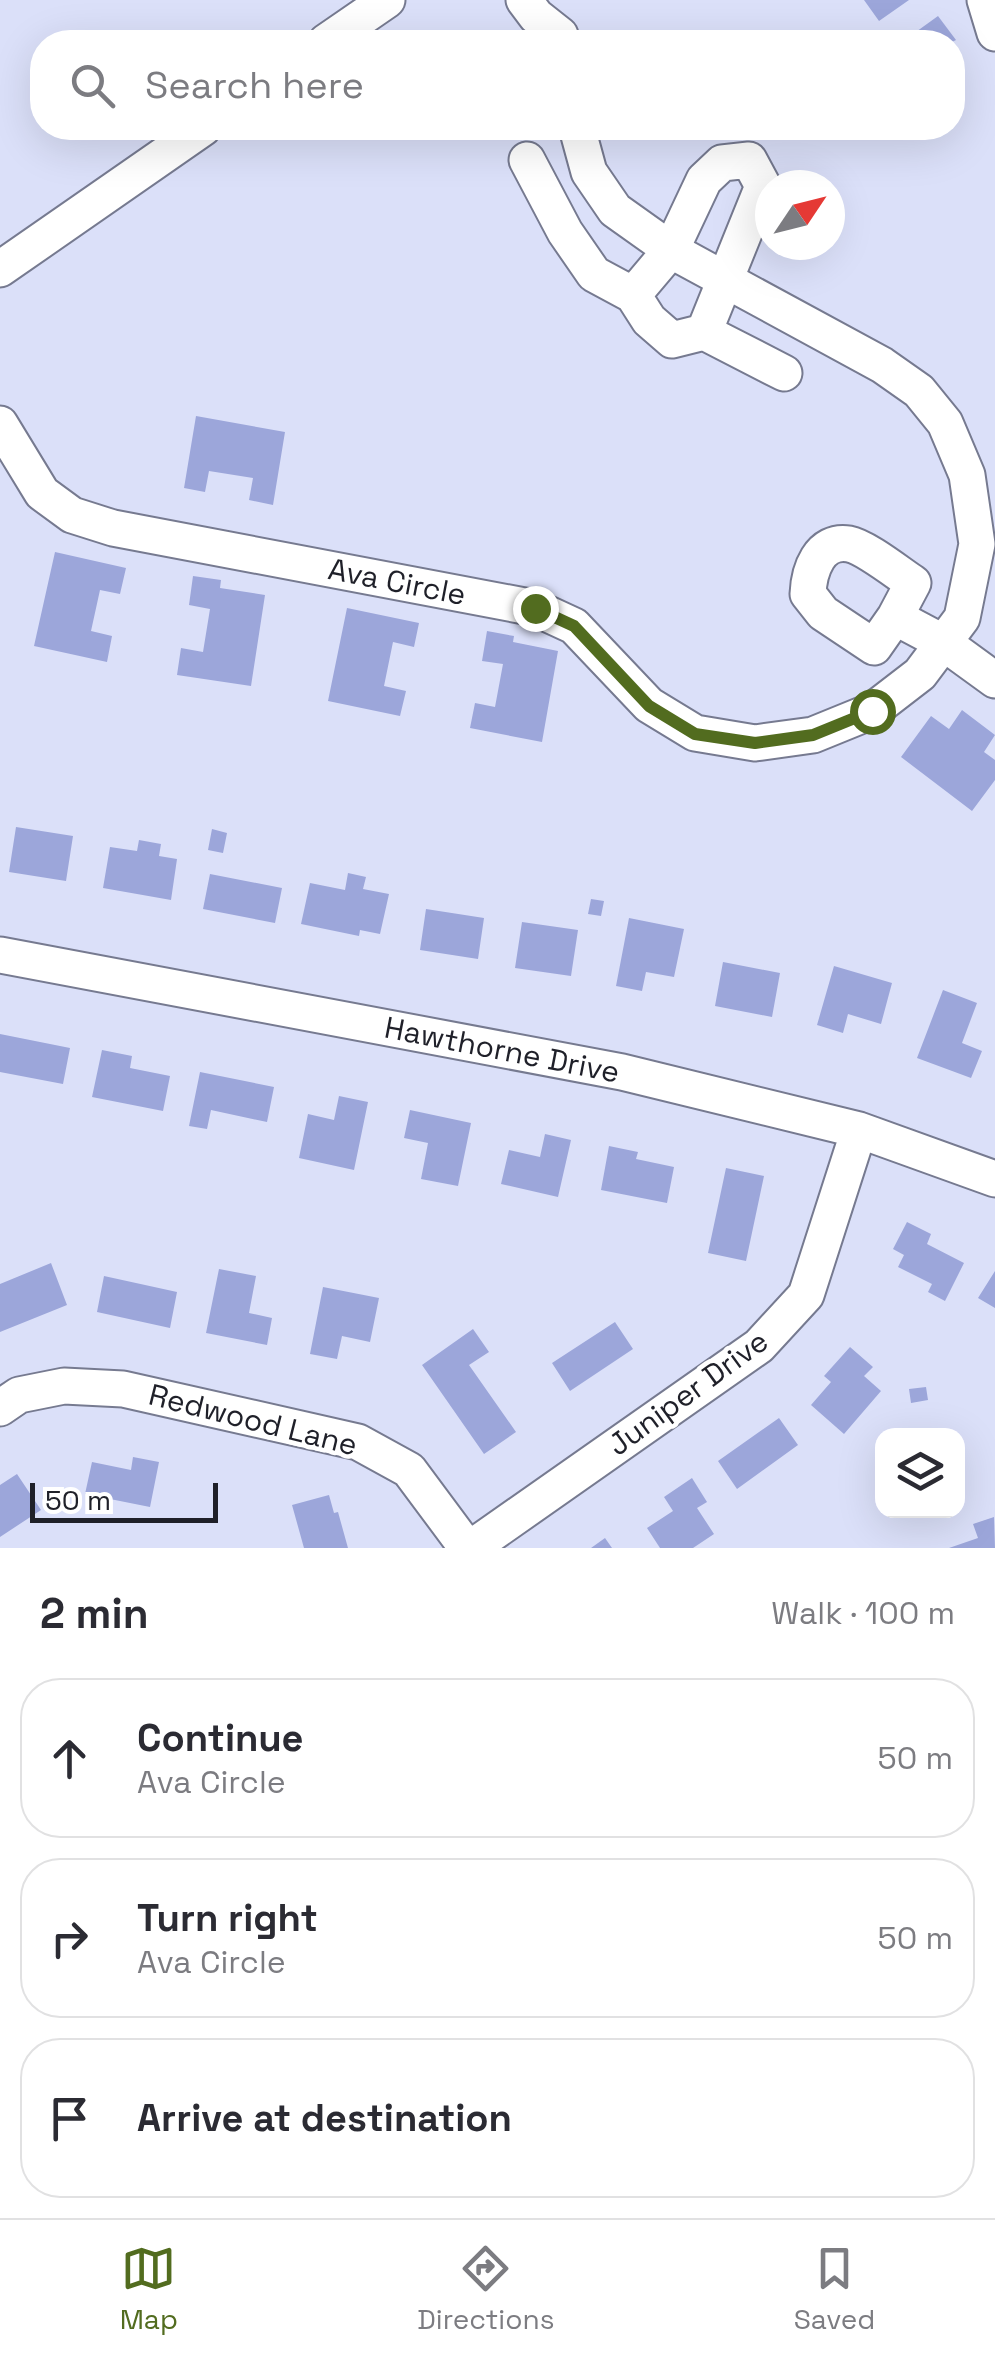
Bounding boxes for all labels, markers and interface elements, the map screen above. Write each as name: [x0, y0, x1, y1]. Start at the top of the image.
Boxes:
search box: [30, 30, 965, 140]
icon: search: [65, 58, 120, 113]
text: Search here: [145, 61, 364, 109]
north arrow: [755, 170, 845, 260]
street label: Ava Circle: [325, 549, 469, 614]
route end: [513, 586, 559, 632]
route start: [850, 689, 896, 735]
street label: Hawthorne Drive: [381, 1008, 623, 1091]
street label: Juniper Drive: [600, 1321, 776, 1464]
street label: Redwood Lane: [145, 1375, 361, 1464]
map controls: [875, 1428, 965, 1518]
button: layers: [875, 1428, 965, 1518]
scale bar: [30, 1478, 218, 1522]
text: 50 m: [45, 1482, 111, 1518]
text: 2 min: [40, 1587, 149, 1640]
text: Walk · 100 m: [771, 1593, 955, 1633]
text: Continue: [137, 1714, 303, 1762]
icon: ahead: [42, 1731, 97, 1786]
text: 50 m: [878, 1738, 953, 1778]
text: Ava Circle: [137, 1762, 286, 1802]
text: Turn right: [137, 1894, 318, 1942]
icon: right: [42, 1911, 97, 1966]
text: 50 m: [878, 1918, 953, 1958]
text: Ava Circle: [137, 1942, 286, 1982]
icon: arrive: [42, 2091, 97, 2146]
text: Arrive at destination: [137, 2094, 512, 2142]
tab: Map: [120, 2241, 178, 2337]
tab: Directions: [417, 2241, 554, 2337]
tab: Saved: [794, 2241, 875, 2337]

